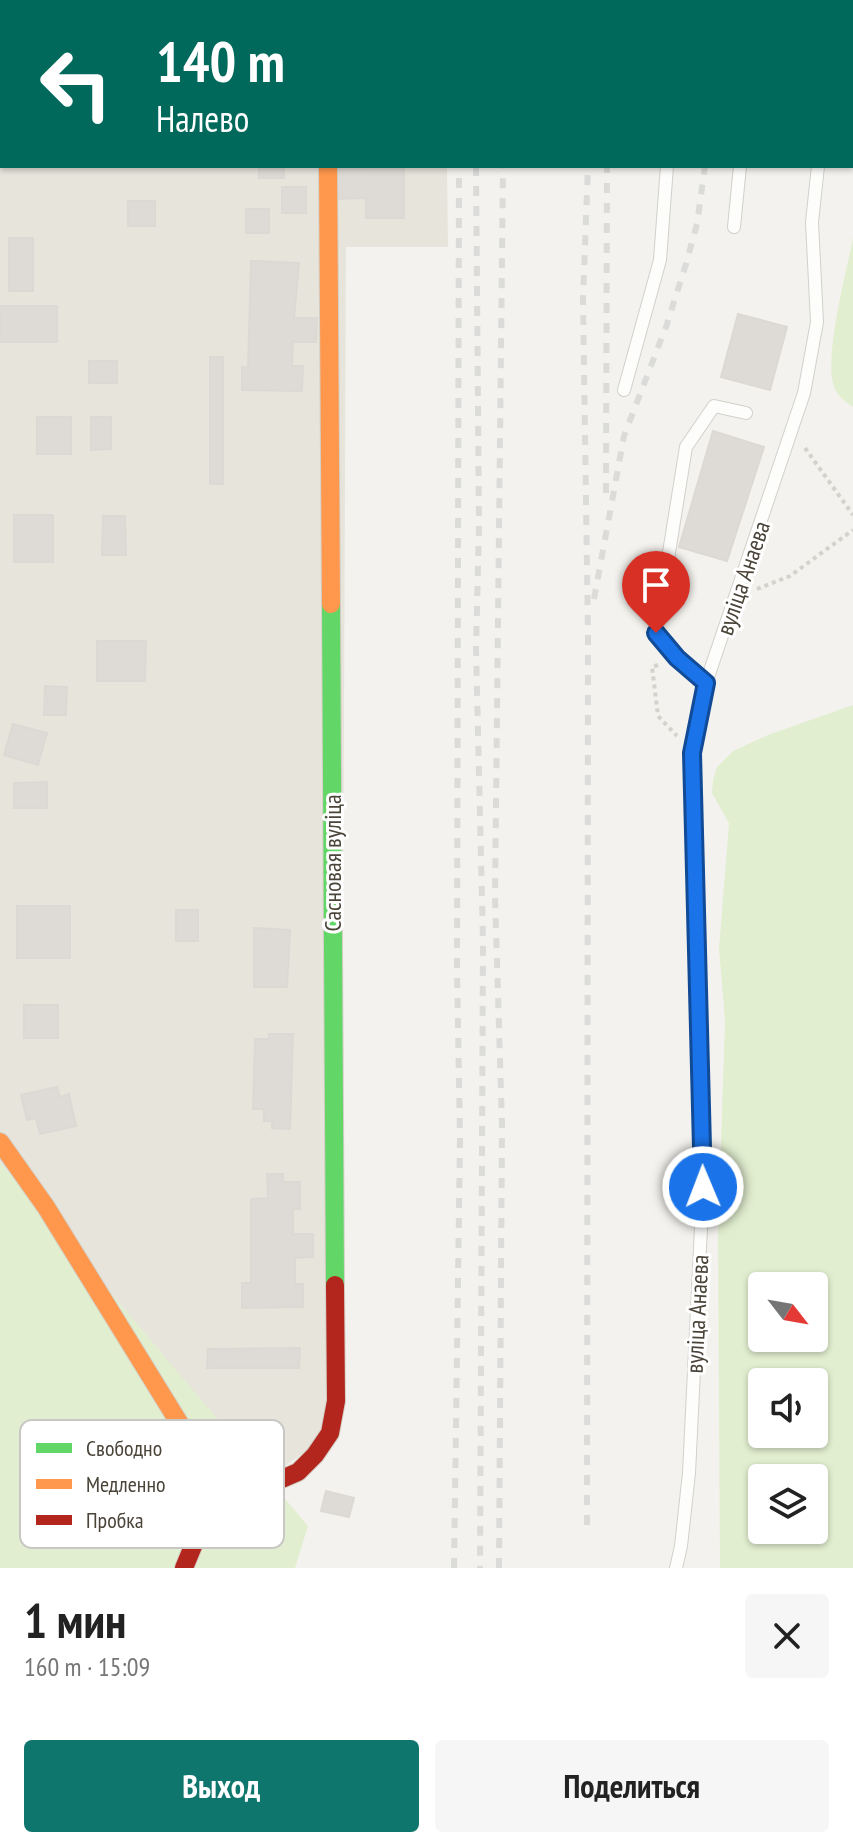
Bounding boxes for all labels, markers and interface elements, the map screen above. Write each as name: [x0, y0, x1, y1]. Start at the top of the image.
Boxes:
text: 140 m: [156, 25, 285, 97]
icon: left: [24, 32, 128, 136]
text: Налево: [156, 95, 249, 142]
street label: вуліца Анаева: [709, 517, 777, 639]
pin: [622, 551, 690, 633]
icon: arrive: [634, 563, 678, 607]
street label: Сасновая вуліца: [317, 794, 348, 932]
position arrow: [661, 1145, 745, 1229]
street label: вуліца Анаева: [678, 1254, 716, 1374]
north arrow: [748, 1272, 828, 1352]
map controls: [748, 1272, 828, 1544]
button: sound: [748, 1368, 828, 1448]
legend: [20, 1420, 284, 1548]
text: Свободно: [86, 1434, 162, 1462]
button: layers: [748, 1464, 828, 1544]
text: Медленно: [86, 1470, 165, 1498]
text: Пробка: [86, 1506, 143, 1534]
text: 1 мин: [24, 1589, 126, 1651]
button: close: [745, 1594, 829, 1678]
text: 160 m · 15:09: [24, 1650, 150, 1683]
button: Выход: [24, 1740, 419, 1832]
button: Поделиться: [435, 1740, 829, 1832]

